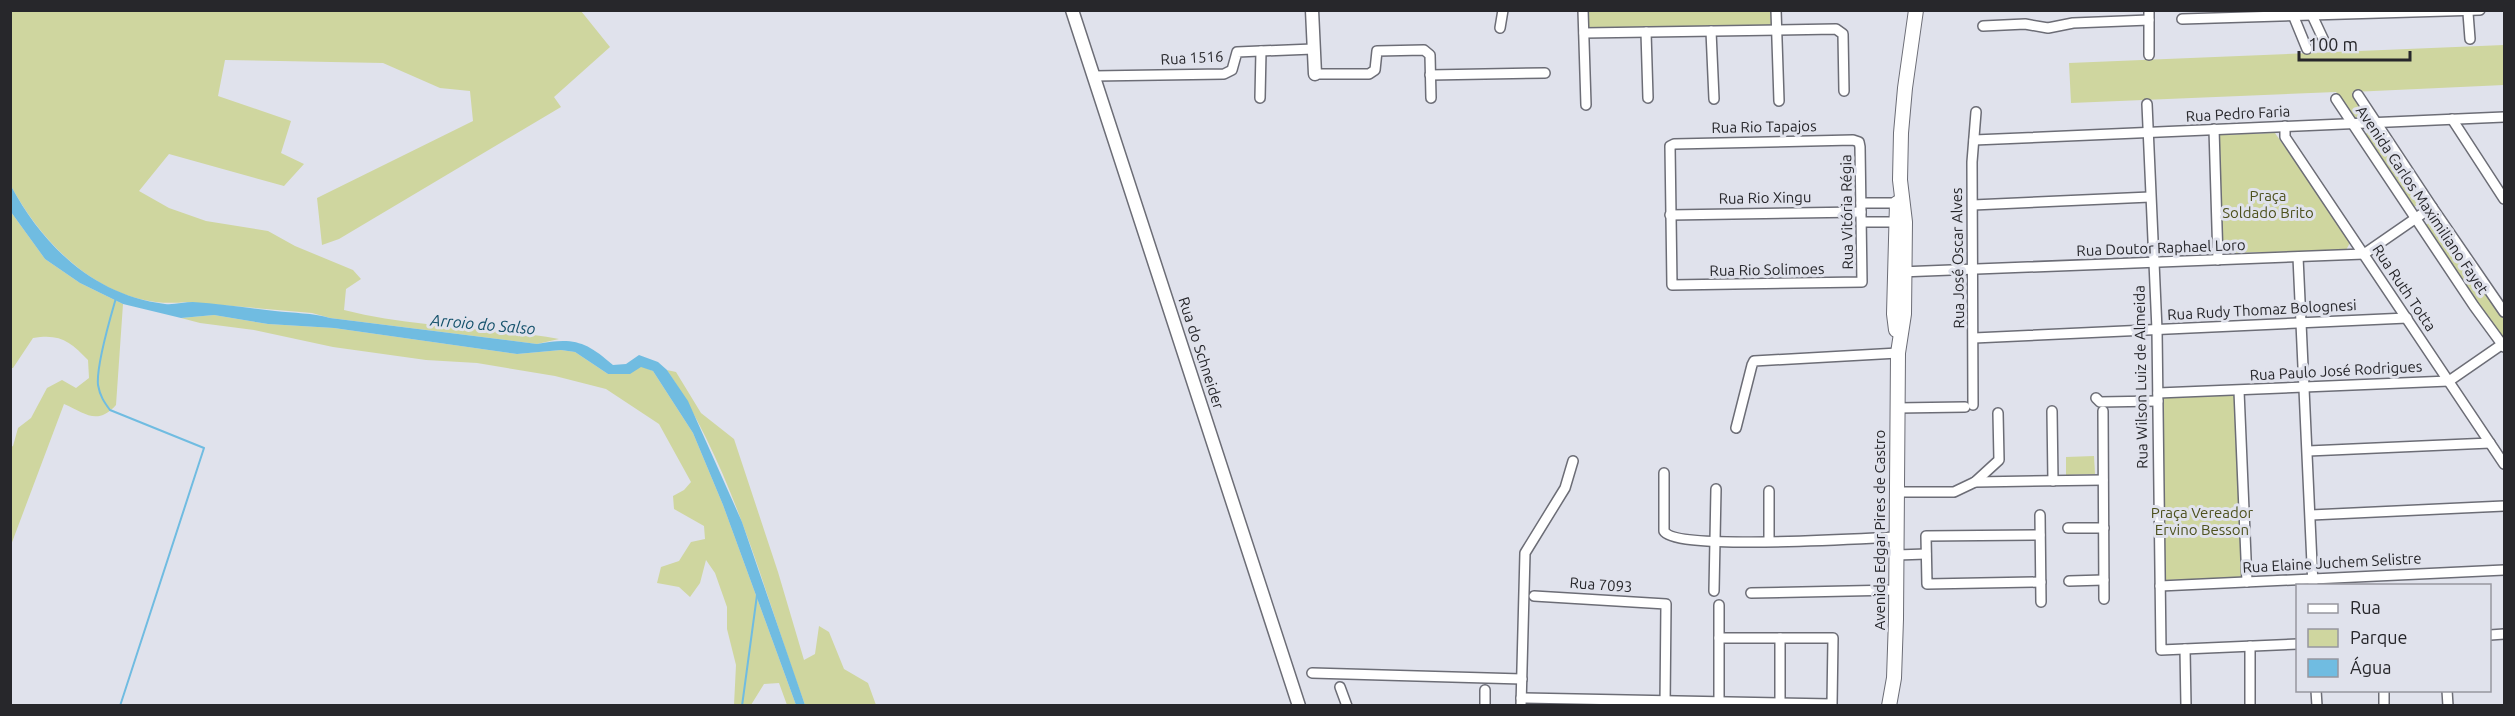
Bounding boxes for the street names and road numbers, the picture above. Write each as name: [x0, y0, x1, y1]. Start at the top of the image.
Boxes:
street label: Rua 1516: [1160, 47, 1224, 68]
street label: Rua Pedro Faria: [2185, 102, 2291, 125]
street label: Avenida Carlos Maximiliano Fayet: [2353, 102, 2492, 297]
street label: Rua Rio Tapajos: [1711, 117, 1817, 136]
street label: Rua Vitória Régia: [1837, 154, 1856, 270]
street label: Rua José Oscar Alves: [1948, 187, 1967, 329]
street label: Rua Rio Xingu: [1718, 188, 1812, 207]
street label: Rua Doutor Raphael Loro: [2076, 236, 2246, 259]
street label: Rua Ruth Totta: [2369, 241, 2440, 334]
street label: Rua Rio Solimoes: [1709, 260, 1825, 279]
street label: Rua Wilson Luiz de Almeida: [2130, 285, 2151, 469]
street label: Rua do Schneider: [1175, 295, 1228, 411]
street label: Rua Rudy Thomaz Bolognesi: [2167, 296, 2357, 323]
street label: Rua Paulo José Rodrigues: [2249, 357, 2423, 384]
street label: Avenida Edgar Pires de Castro: [1871, 430, 1888, 630]
street label: Rua Elaine Juchem Selistre: [2242, 549, 2422, 576]
street label: Rua 7093: [1569, 574, 1633, 595]

